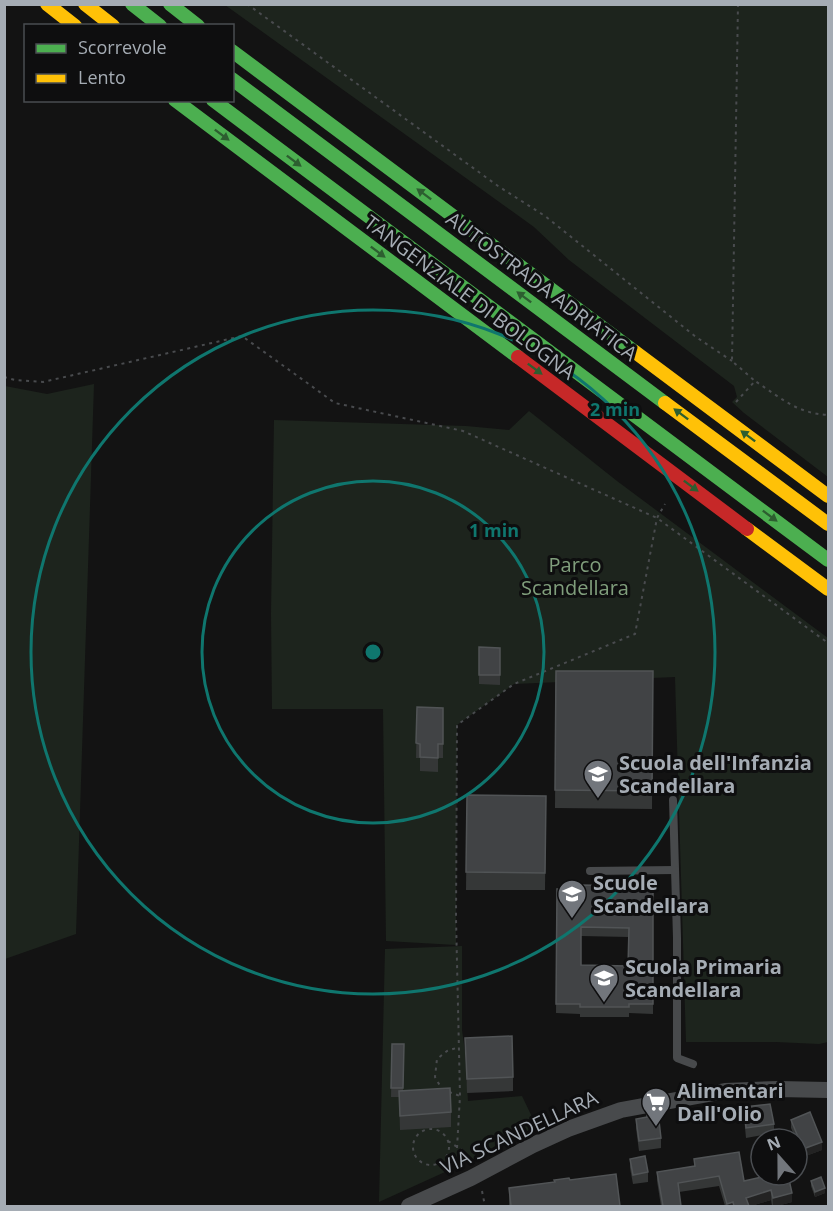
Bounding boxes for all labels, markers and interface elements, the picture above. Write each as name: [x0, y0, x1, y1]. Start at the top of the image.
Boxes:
legend: [24, 24, 234, 102]
text: Scorrevole: [78, 35, 167, 59]
text: Lento: [78, 65, 126, 89]
one-way arrow: [215, 129, 230, 141]
one-way arrow: [286, 154, 301, 166]
one-way arrow: [416, 188, 431, 200]
street label: AUTOSTRADA ADRIATICA: [441, 205, 643, 367]
street label: TANGENZIALE DI BOLOGNA: [359, 209, 581, 386]
one-way arrow: [370, 246, 386, 258]
one-way arrow: [517, 292, 532, 304]
one-way arrow: [527, 362, 542, 374]
text: 2 min: [590, 397, 640, 421]
one-way arrow: [673, 408, 689, 420]
one-way arrow: [740, 430, 756, 442]
one-way arrow: [683, 479, 698, 491]
one-way arrow: [761, 510, 777, 522]
text: 1 min: [469, 518, 519, 542]
park label: Parco Scandellara: [521, 551, 629, 601]
centre of rings: [363, 642, 383, 662]
place label: Scuola dell'Infanzia Scandellara: [619, 749, 812, 799]
school or university icon: Scuola dell'Infanzia Scandellara: [582, 758, 614, 800]
place label: Scuole Scandellara: [593, 869, 709, 919]
school or university icon: Scuole Scandellara: [556, 878, 588, 920]
place label: Scuola Primaria Scandellara: [625, 953, 782, 1003]
school or university icon: Scuola Primaria Scandellara: [588, 962, 620, 1004]
place label: Alimentari Dall'Olio: [677, 1077, 784, 1127]
street label: VIA SCANDELLARA: [436, 1084, 602, 1180]
supermarket icon: Alimentari Dall'Olio: [640, 1086, 672, 1128]
north arrow: [749, 1127, 809, 1187]
text: N: [764, 1130, 784, 1156]

